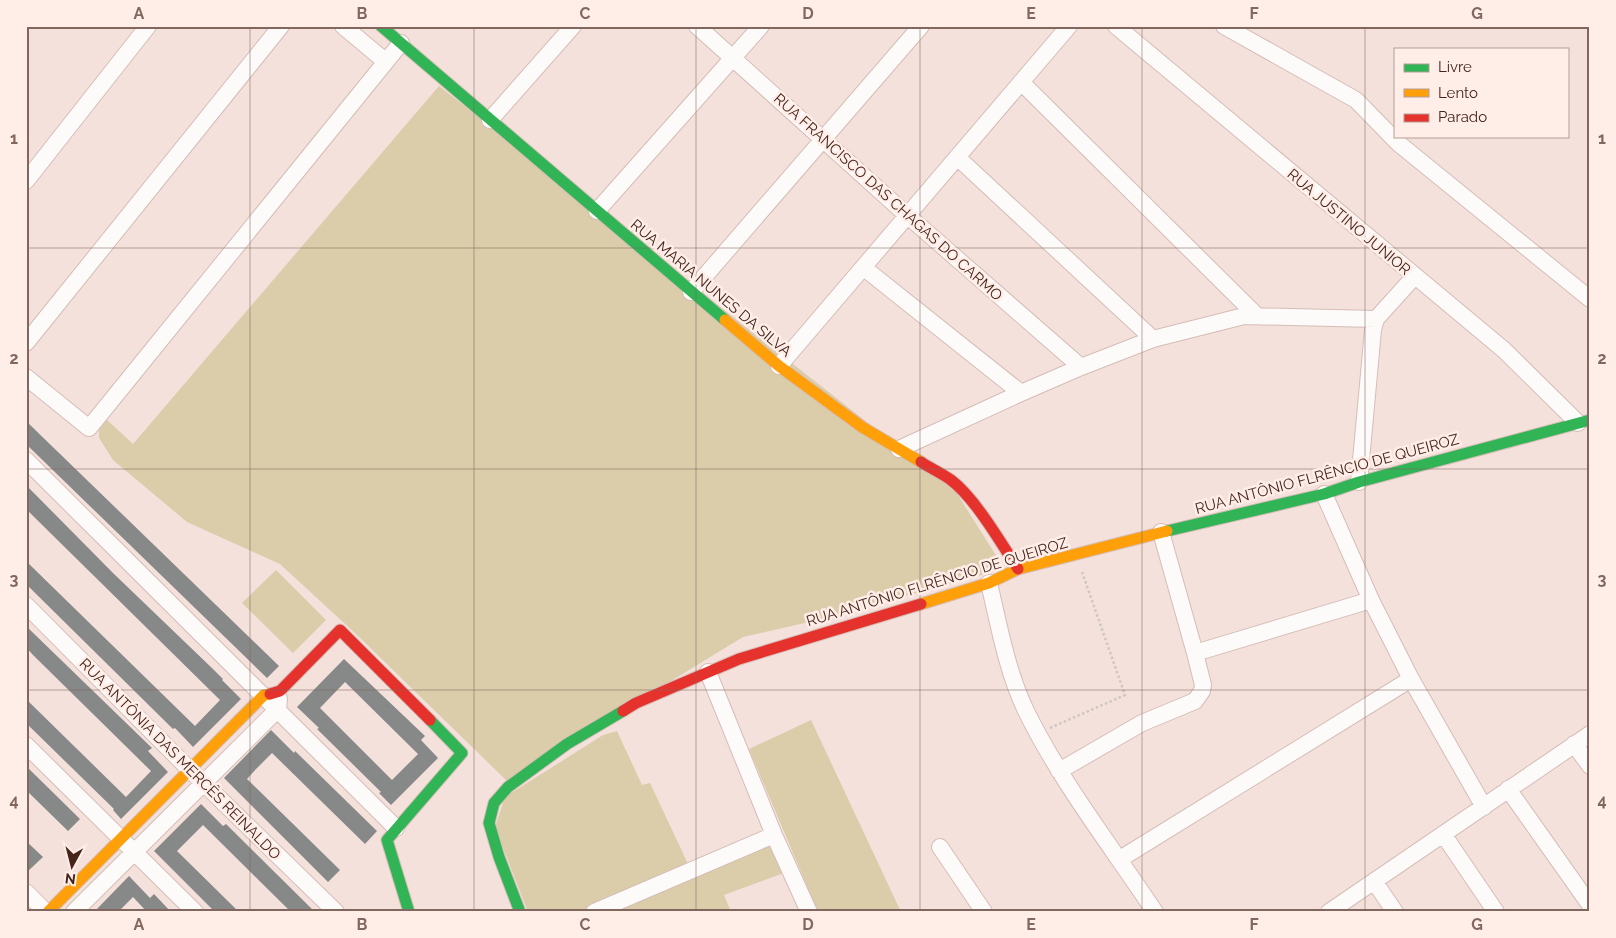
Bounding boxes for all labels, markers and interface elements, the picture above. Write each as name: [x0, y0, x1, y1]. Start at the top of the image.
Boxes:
text: A: [134, 4, 145, 23]
text: B: [357, 4, 368, 23]
text: C: [580, 4, 591, 23]
text: D: [802, 4, 814, 23]
text: E: [1026, 4, 1036, 23]
text: F: [1249, 4, 1259, 23]
text: G: [1471, 4, 1483, 23]
legend: [1394, 48, 1568, 138]
text: Livre: [1438, 58, 1472, 76]
text: Lento: [1438, 84, 1478, 102]
street label: RUA FRANCISCO DAS CHAGAS DO CARMO: [770, 90, 1006, 304]
text: Parado: [1438, 108, 1487, 126]
text: 1: [10, 129, 18, 148]
text: 1: [1598, 129, 1606, 148]
street label: RUA JUSTINO JUNIOR: [1284, 165, 1414, 279]
street label: RUA MARIA NUNES DA SILVA: [627, 215, 795, 361]
text: 2: [9, 349, 19, 368]
text: 2: [1597, 349, 1607, 368]
street label: RUA ANTÔNIO FLRÊNCIO DE QUEIROZ: [1193, 430, 1461, 518]
street label: RUA ANTÔNIO FLRÊNCIO DE QUEIROZ: [804, 534, 1070, 630]
text: 3: [10, 570, 19, 589]
text: 3: [1598, 570, 1607, 589]
street label: RUA ANTÔNIA DAS MERCÊS REINALDO: [76, 655, 284, 863]
text: 4: [9, 791, 19, 810]
text: 4: [1597, 791, 1607, 810]
north arrow: [48, 840, 98, 890]
text: N: [64, 870, 77, 887]
text: A: [134, 915, 145, 934]
text: B: [357, 915, 368, 934]
text: C: [580, 915, 591, 934]
text: D: [802, 915, 814, 934]
text: E: [1026, 915, 1036, 934]
text: F: [1249, 915, 1259, 934]
text: G: [1471, 915, 1483, 934]

